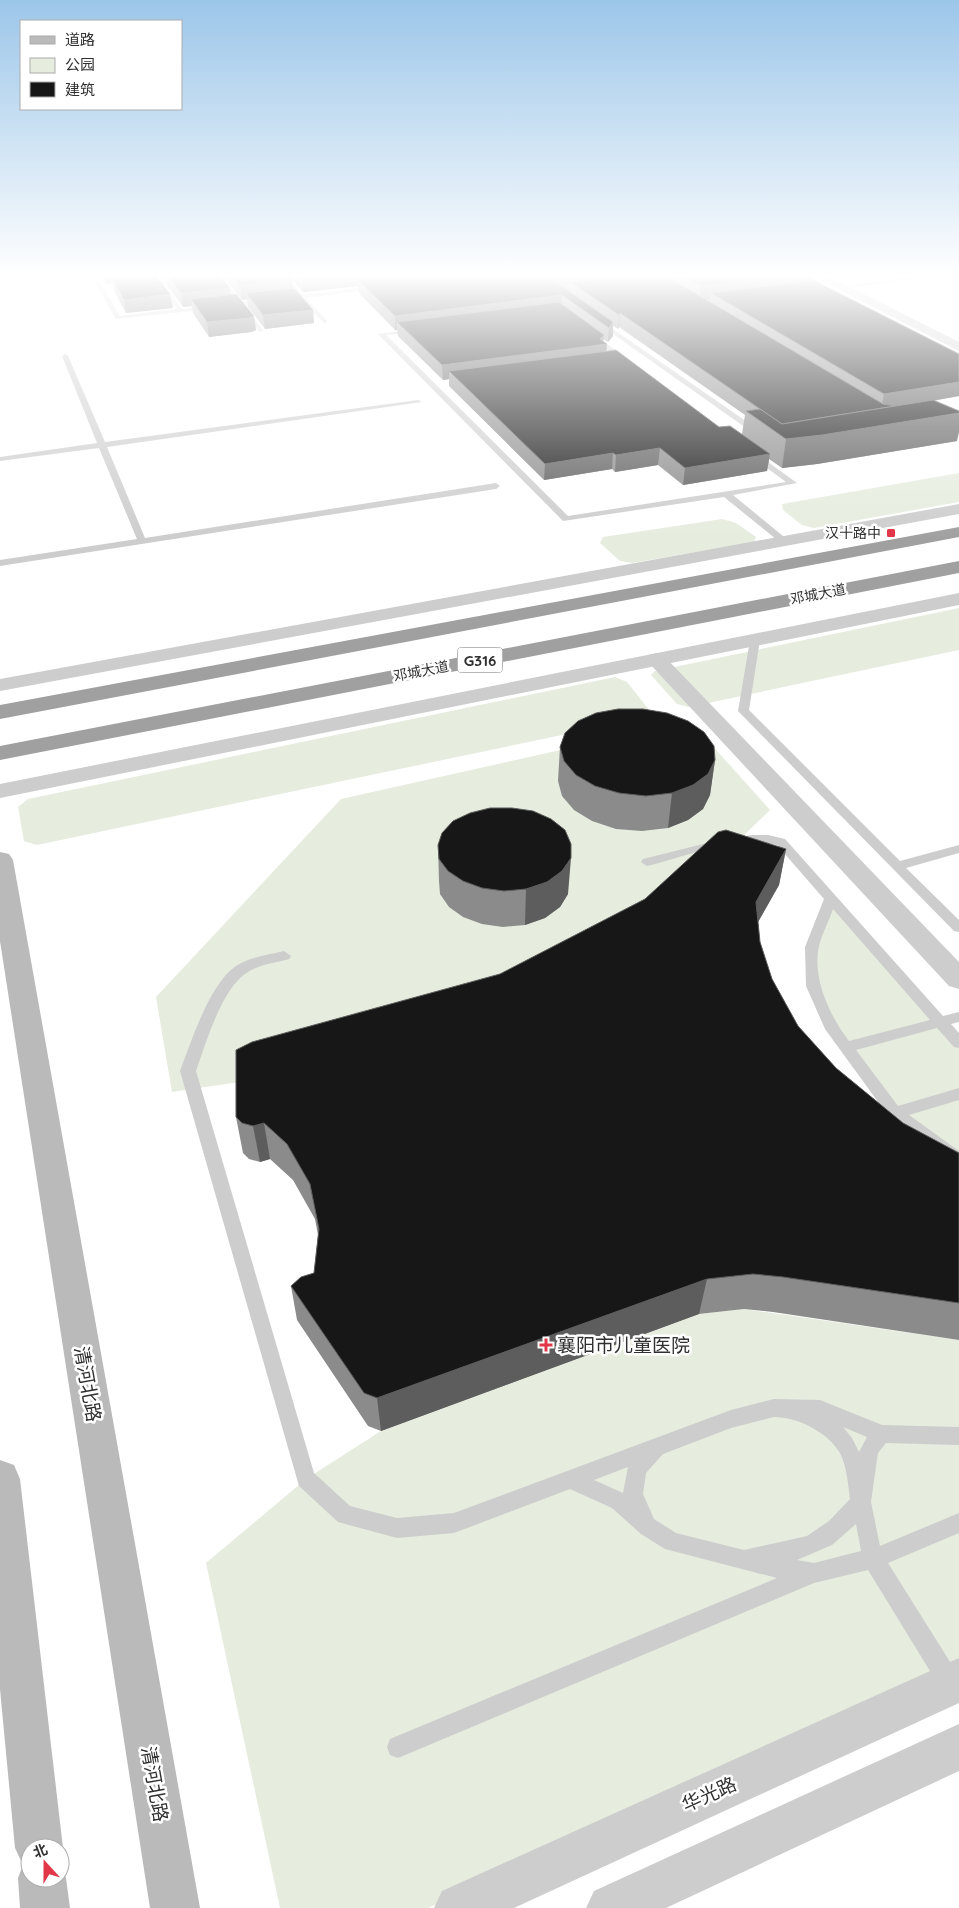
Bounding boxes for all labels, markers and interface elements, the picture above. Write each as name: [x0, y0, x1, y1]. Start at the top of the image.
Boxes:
legend: [20, 20, 182, 110]
text: 道路: [65, 30, 95, 49]
text: 公园: [65, 55, 95, 74]
text: 建筑: [65, 80, 95, 99]
place label: 汉十路中: [825, 524, 881, 542]
marker: 汉十路中: [885, 527, 897, 539]
street label: 邓城大道: [789, 580, 847, 608]
road number: G316: [458, 648, 502, 672]
street label: 邓城大道: [392, 657, 450, 685]
place label: 襄阳市儿童医院: [557, 1333, 690, 1357]
marker: 襄阳市儿童医院: [539, 1338, 553, 1352]
street label: 清河北路: [70, 1344, 106, 1424]
street label: 清河北路: [137, 1744, 173, 1824]
street label: 华光路: [678, 1771, 740, 1817]
north arrow: [20, 1838, 70, 1888]
text: 北: [31, 1840, 50, 1862]

